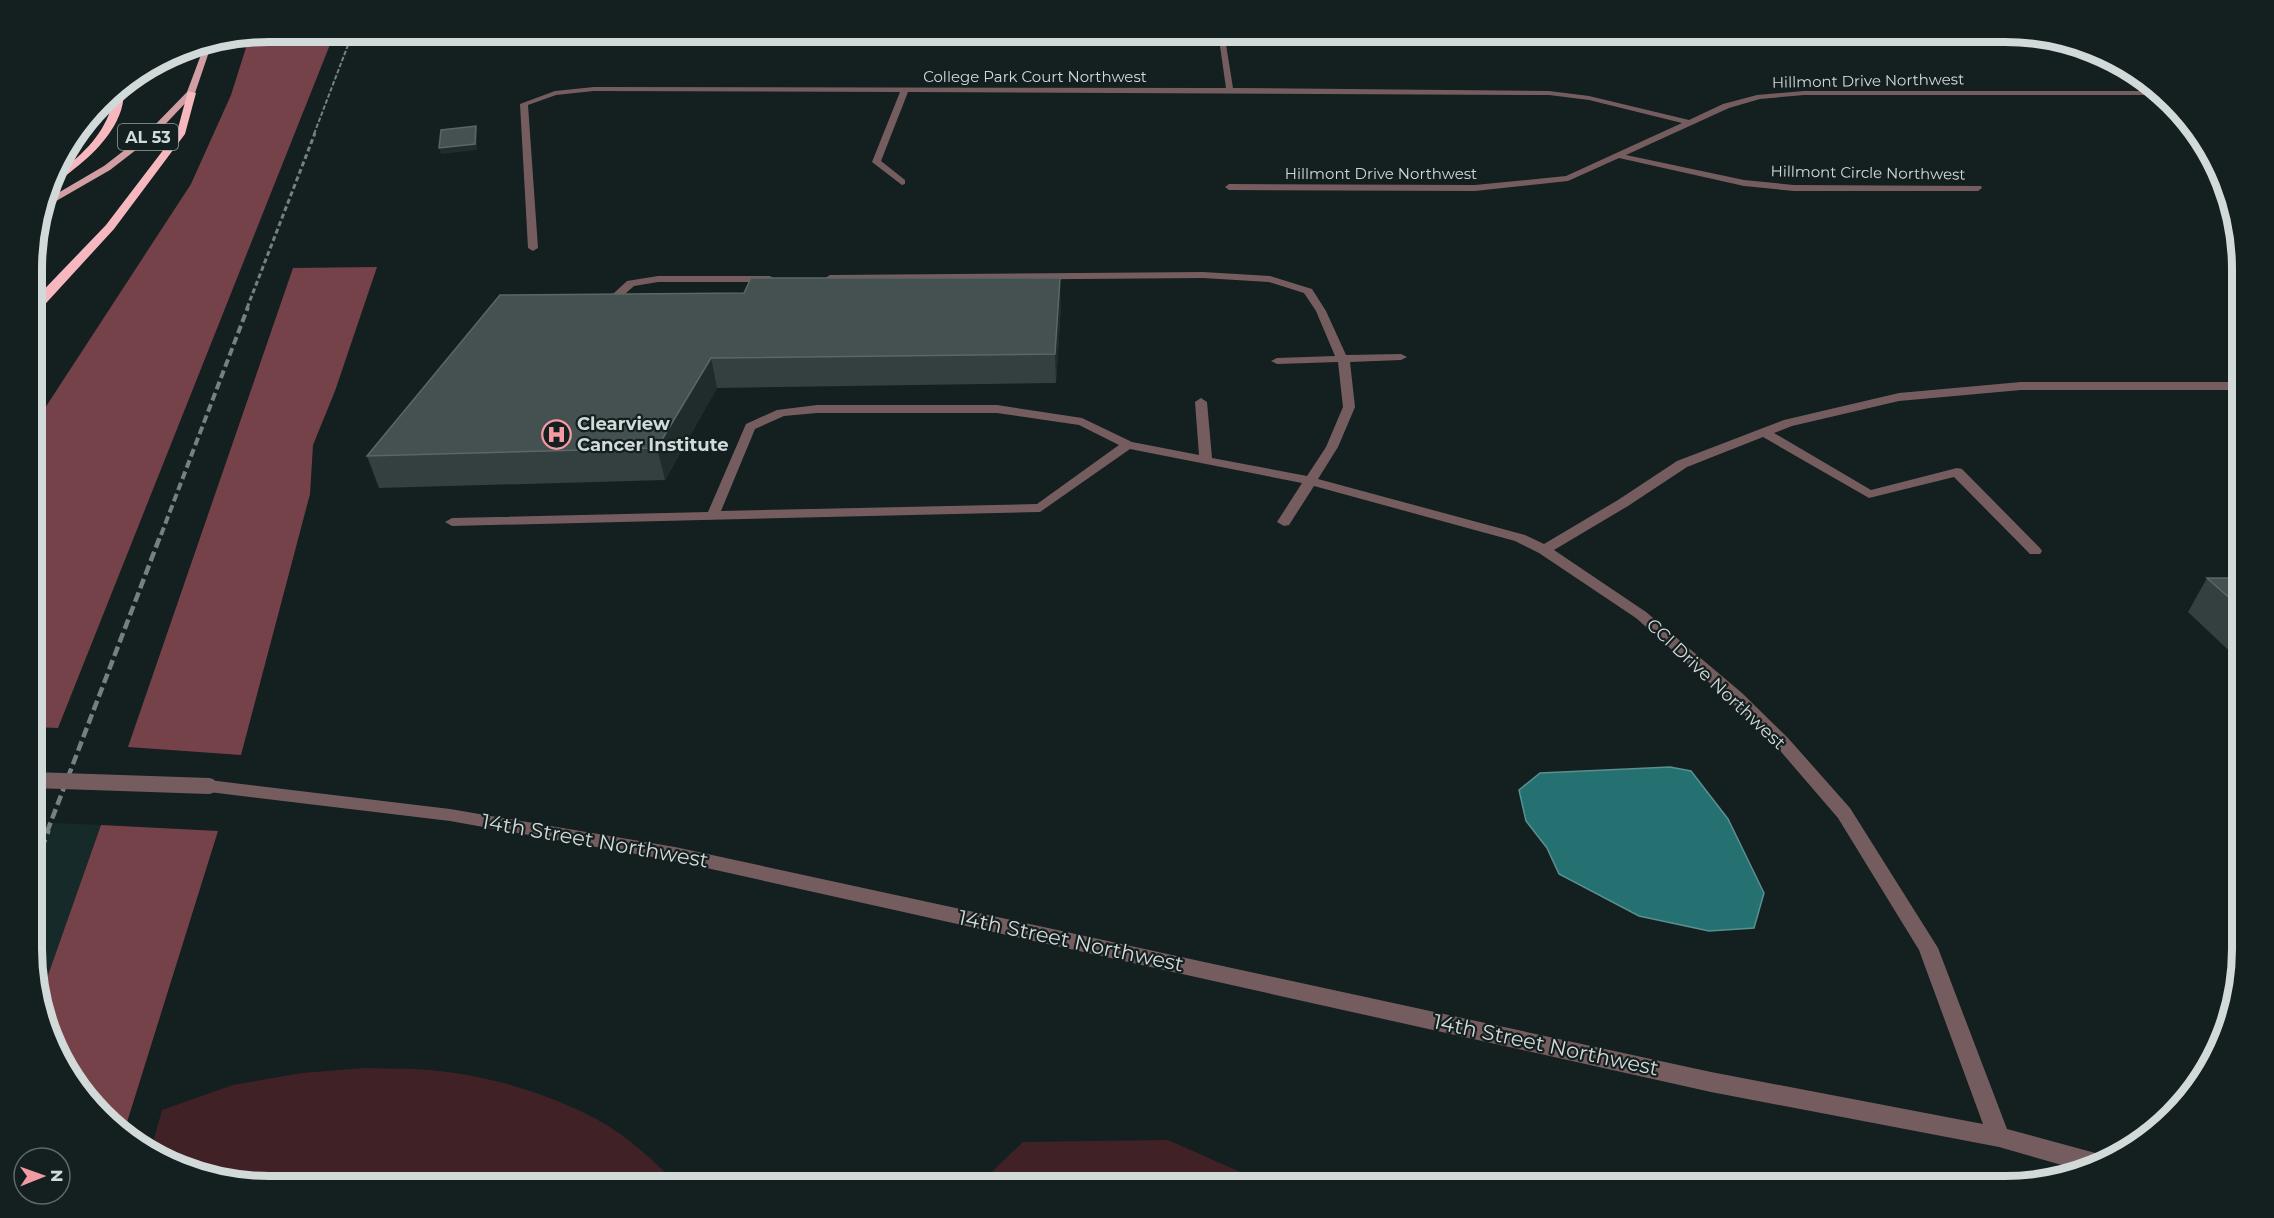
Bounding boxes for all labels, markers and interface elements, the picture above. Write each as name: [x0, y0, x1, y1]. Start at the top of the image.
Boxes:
street label: College Park Court Northwest: [923, 67, 1147, 86]
street label: Hillmont Drive Northwest: [1772, 69, 1964, 92]
road number: AL 53: [118, 124, 178, 150]
street label: Hillmont Circle Northwest: [1770, 161, 1966, 184]
street label: Hillmont Drive Northwest: [1285, 164, 1477, 183]
place label: Clearview Cancer Institute: [577, 413, 729, 456]
hospital icon: Clearview Cancer Institute: [540, 418, 572, 450]
street label: CCI Drive Northwest: [1642, 614, 1790, 754]
street label: 14th Street Northwest: [480, 808, 710, 873]
street label: 14th Street Northwest: [956, 904, 1186, 977]
street label: 14th Street Northwest: [1431, 1008, 1661, 1081]
north arrow: [12, 1146, 72, 1206]
text: N: [47, 1169, 66, 1182]

